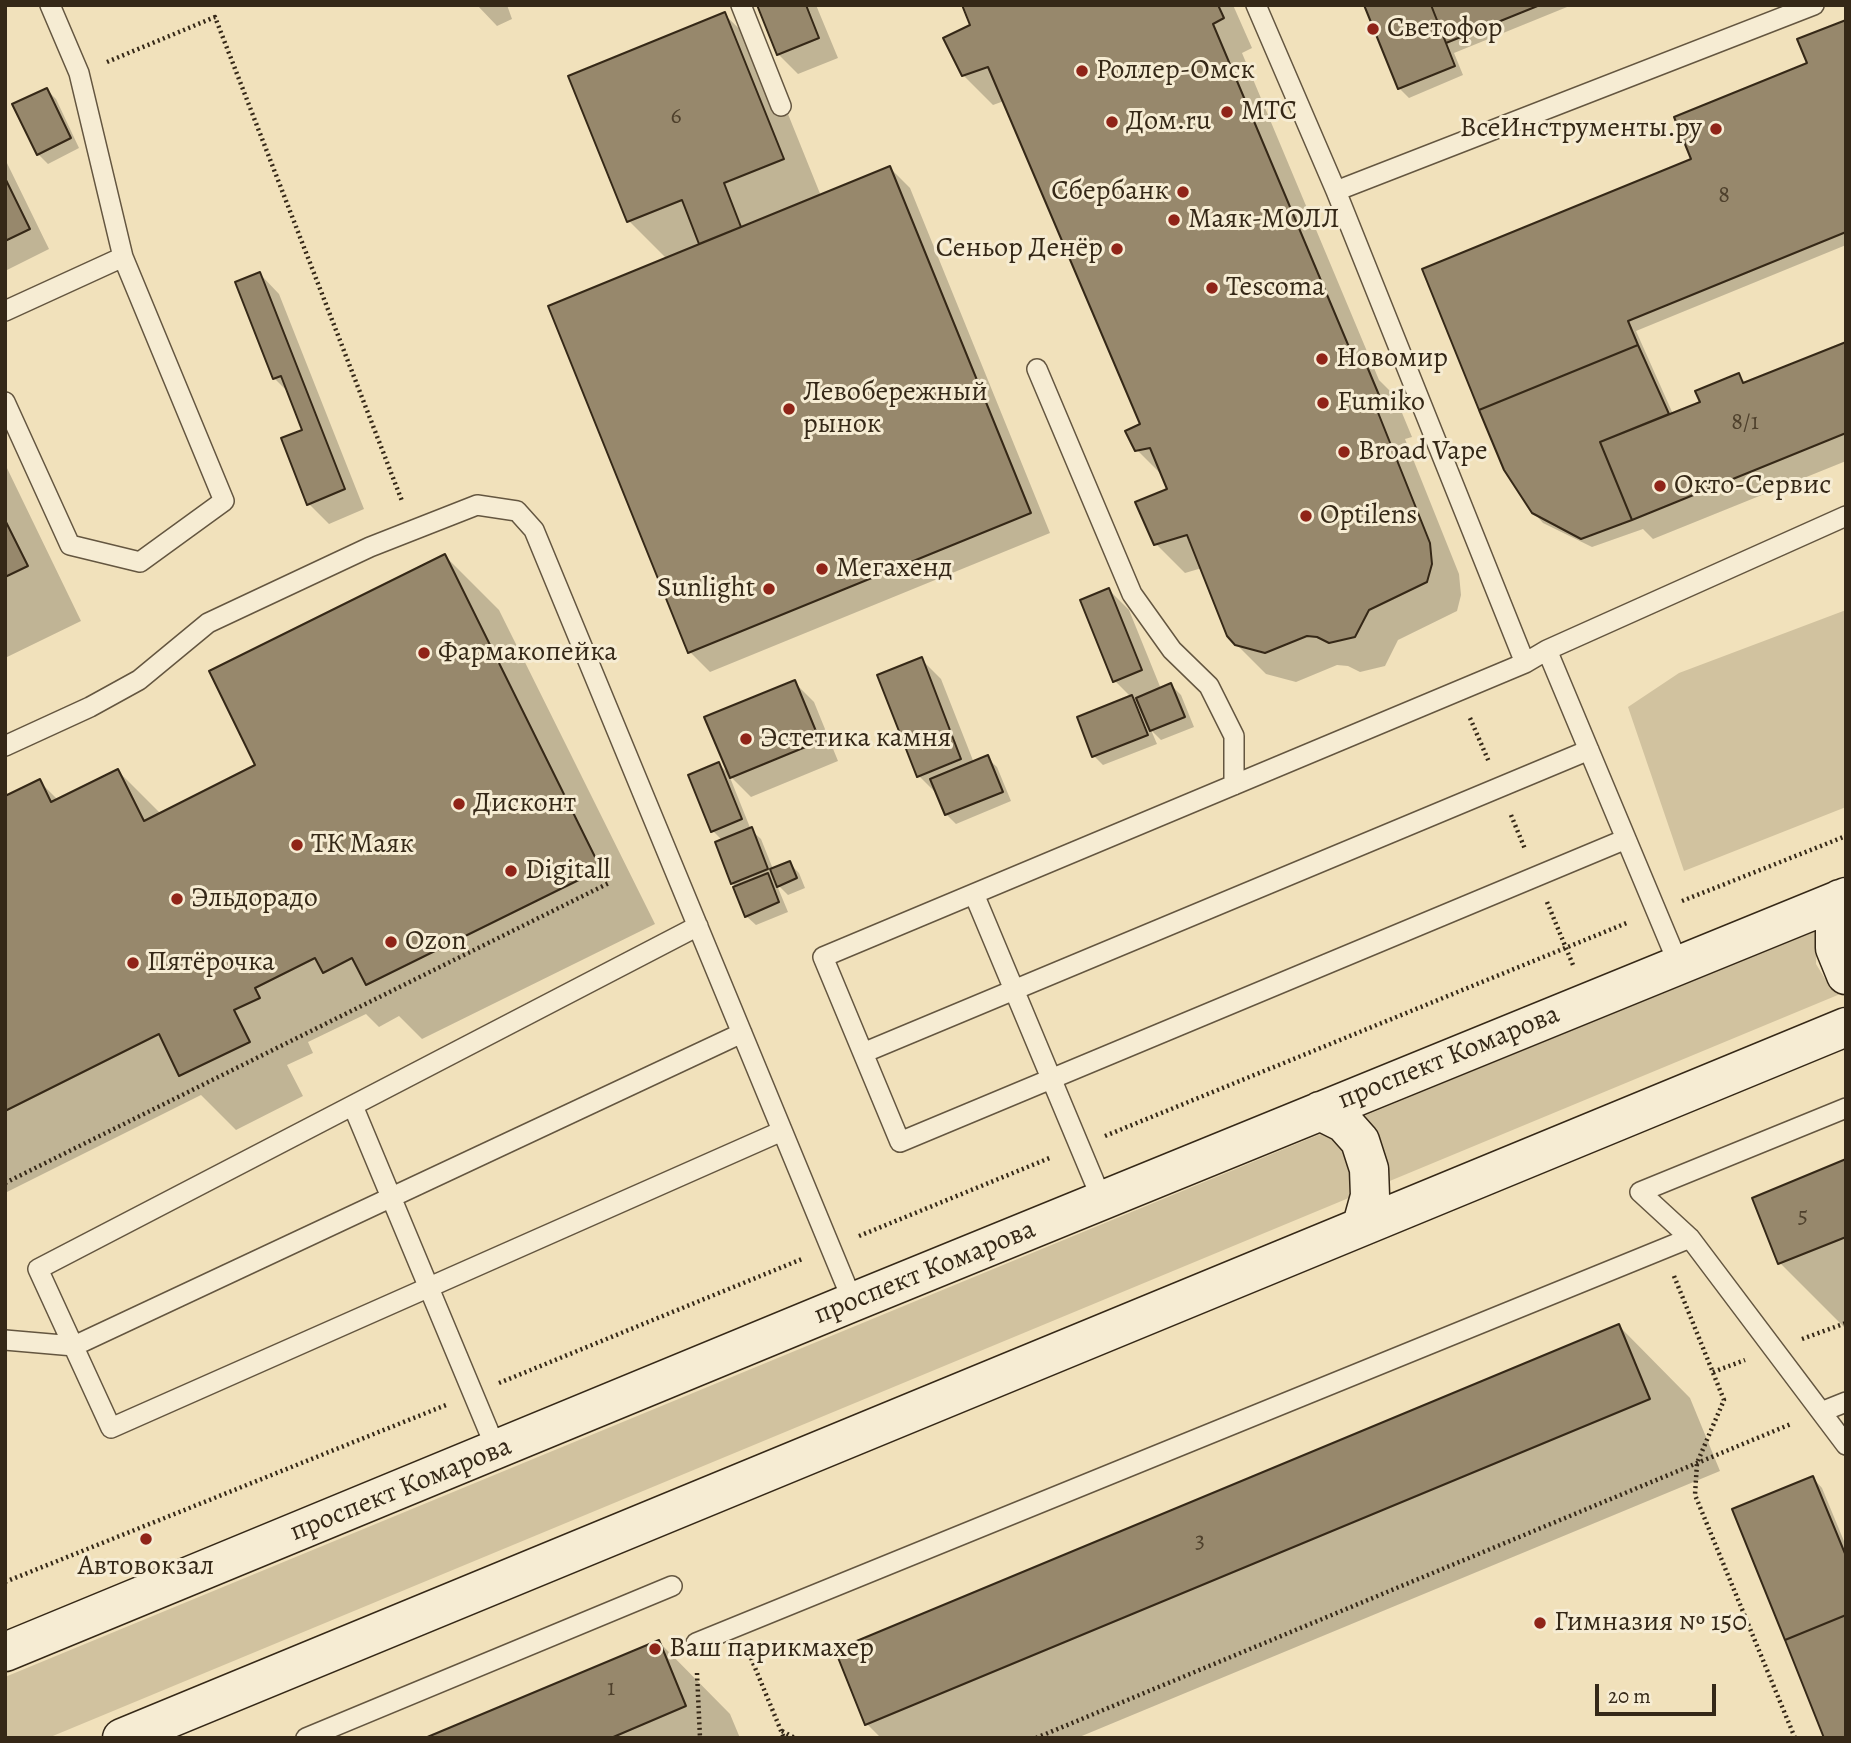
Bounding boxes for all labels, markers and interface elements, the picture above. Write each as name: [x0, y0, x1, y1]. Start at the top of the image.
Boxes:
place label: Светофор: [1387, 12, 1503, 46]
marker: Светофор: [1365, 21, 1381, 37]
place label: Роллер-Омск: [1096, 54, 1255, 88]
marker: Роллер-Омск: [1074, 63, 1090, 79]
place label: МТС: [1241, 95, 1297, 129]
house number: 6: [670, 103, 682, 131]
marker: МТС: [1219, 104, 1235, 120]
place label: Дом.ru: [1126, 105, 1211, 139]
place label: ВсеИнструменты.ру: [1460, 112, 1702, 146]
marker: Дом.ru: [1104, 114, 1120, 130]
marker: ВсеИнструменты.ру: [1708, 121, 1724, 137]
place label: Сбербанк: [1051, 175, 1169, 209]
house number: 8: [1718, 182, 1730, 210]
marker: Сбербанк: [1175, 184, 1191, 200]
place label: Маяк-МОЛЛ: [1188, 203, 1340, 237]
marker: Маяк-МОЛЛ: [1166, 212, 1182, 228]
place label: Сеньор Денёр: [936, 232, 1103, 266]
marker: Сеньор Денёр: [1109, 241, 1125, 257]
place label: Tescoma: [1226, 271, 1325, 305]
marker: Tescoma: [1204, 280, 1220, 296]
place label: Новомир: [1336, 342, 1448, 376]
marker: Новомир: [1314, 351, 1330, 367]
place label: Левобережный рынок: [803, 376, 988, 442]
place label: Fumiko: [1337, 386, 1425, 420]
marker: Fumiko: [1315, 395, 1331, 411]
marker: Левобережный рынок: [781, 401, 797, 417]
house number: 8/1: [1731, 409, 1759, 437]
place label: Broad Vape: [1358, 435, 1488, 469]
marker: Broad Vape: [1336, 444, 1352, 460]
place label: Окто-Сервис: [1674, 469, 1831, 503]
marker: Окто-Сервис: [1652, 478, 1668, 494]
place label: Optilens: [1320, 499, 1417, 533]
marker: Optilens: [1298, 508, 1314, 524]
place label: Мегахенд: [836, 552, 953, 586]
marker: Мегахенд: [814, 561, 830, 577]
place label: Sunlight: [657, 572, 755, 606]
marker: Sunlight: [761, 581, 777, 597]
place label: Фармакопейка: [438, 636, 617, 670]
marker: Фармакопейка: [416, 645, 432, 661]
place label: Эстетика камня: [760, 722, 951, 756]
marker: Эстетика камня: [738, 731, 754, 747]
place label: Дисконт: [473, 787, 576, 821]
marker: Дисконт: [451, 796, 467, 812]
place label: ТК Маяк: [311, 828, 414, 862]
marker: ТК Маяк: [289, 837, 305, 853]
place label: Digitall: [525, 854, 610, 888]
marker: Digitall: [503, 863, 519, 879]
place label: Эльдорадо: [191, 882, 318, 916]
marker: Эльдорадо: [169, 891, 185, 907]
place label: Ozon: [405, 925, 467, 959]
marker: Ozon: [383, 934, 399, 950]
place label: Пятёрочка: [147, 946, 275, 980]
marker: Пятёрочка: [125, 955, 141, 971]
street label: проспект Комарова: [1333, 998, 1565, 1118]
house number: 5: [1798, 1203, 1808, 1231]
street label: проспект Комарова: [809, 1213, 1041, 1333]
street label: проспект Комарова: [285, 1430, 517, 1550]
house number: 3: [1195, 1528, 1205, 1556]
marker: Автовокзал: [138, 1531, 154, 1547]
place label: Автовокзал: [78, 1550, 214, 1584]
place label: Гимназия № 150: [1554, 1606, 1747, 1640]
marker: Гимназия № 150: [1532, 1615, 1548, 1631]
place label: Ваш парикмахер: [669, 1632, 874, 1666]
marker: Ваш парикмахер: [647, 1641, 663, 1657]
scale bar: [1599, 1670, 1720, 1714]
house number: 1: [607, 1675, 615, 1703]
text: 20 m: [1608, 1682, 1651, 1710]

